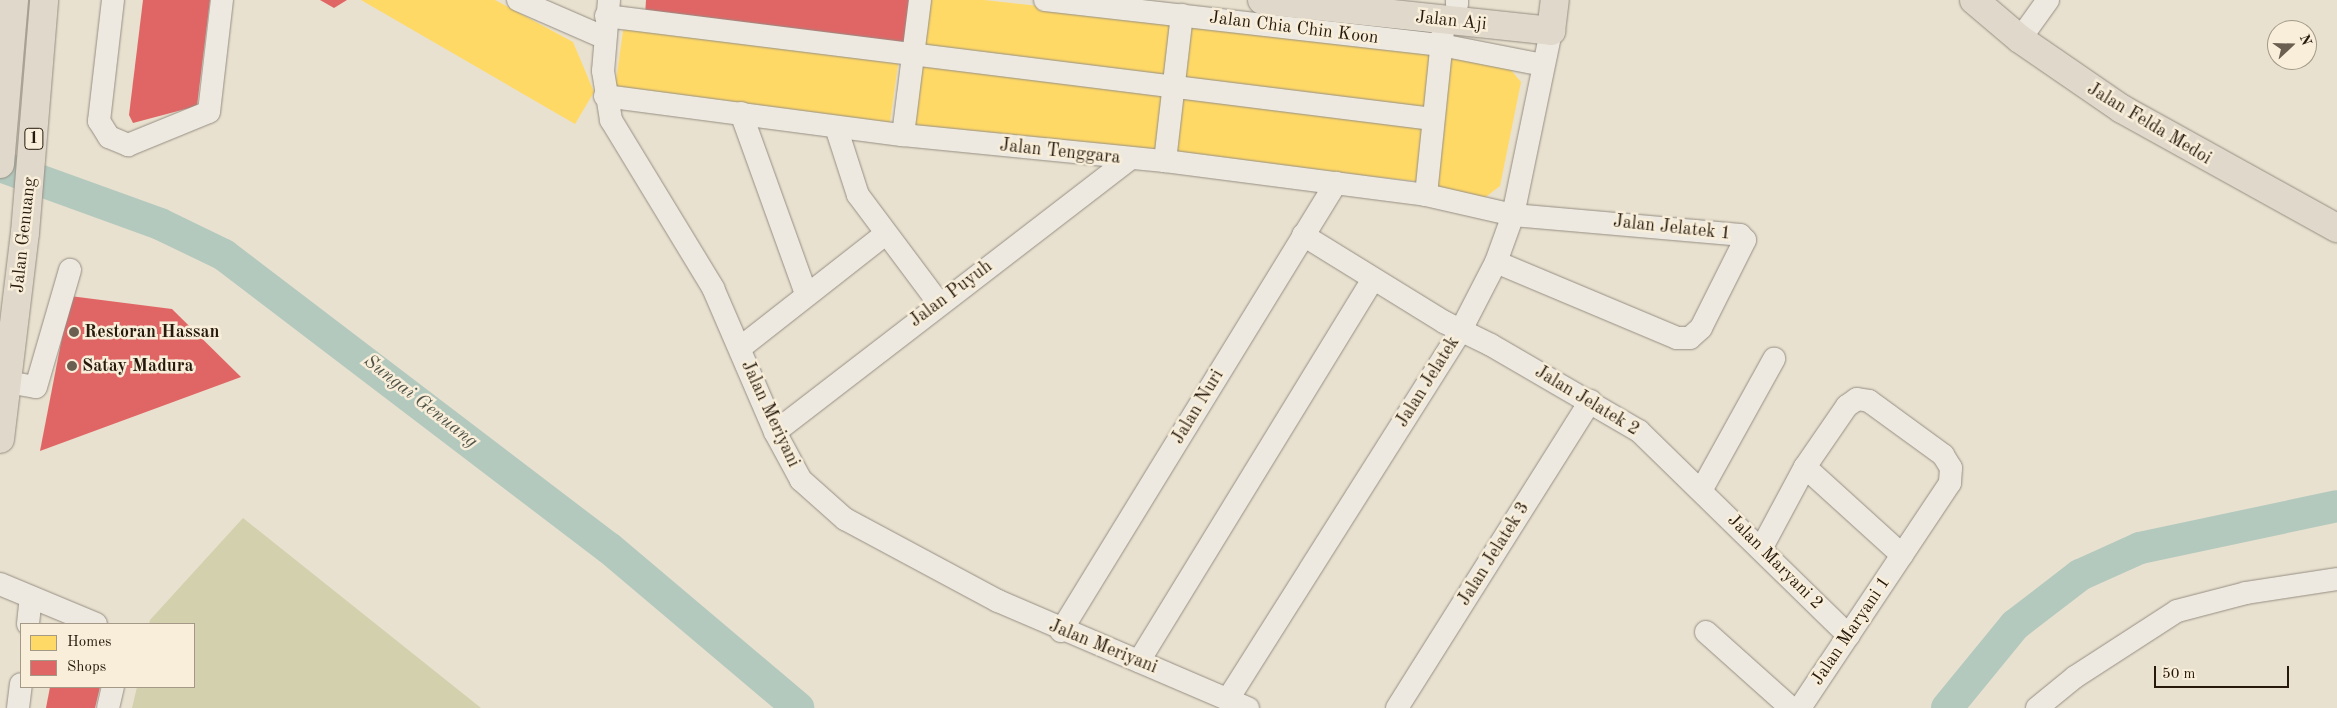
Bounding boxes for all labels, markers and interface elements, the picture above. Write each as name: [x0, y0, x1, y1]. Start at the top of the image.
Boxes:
street label: Jalan Chia Chin Koon: [1208, 7, 1380, 49]
street label: Jalan Aji: [1414, 7, 1488, 35]
north arrow: [2267, 20, 2317, 70]
text: N: [2297, 32, 2314, 47]
street label: Jalan Felda Medoi: [2083, 78, 2215, 170]
road number: 1: [24, 126, 44, 152]
street label: Jalan Tenggara: [999, 135, 1121, 169]
street label: Jalan Genuang: [7, 176, 41, 294]
street label: Jalan Jelatek 1: [1612, 211, 1732, 245]
street label: Jalan Puyuh: [905, 256, 997, 332]
place label: Restoran Hassan: [84, 321, 220, 343]
marker: Restoran Hassan: [68, 326, 80, 338]
street label: Jalan Jelatek: [1392, 333, 1464, 431]
water label: Sungai Genuang: [359, 350, 481, 454]
place label: Satay Madura: [82, 355, 194, 377]
street label: Jalan Meriyani: [736, 357, 804, 471]
marker: Satay Madura: [66, 360, 78, 372]
street label: Jalan Jelatek 2: [1531, 361, 1643, 441]
street label: Jalan Nuri: [1167, 366, 1229, 448]
street label: Jalan Jelatek 3: [1453, 498, 1535, 610]
street label: Jalan Maryani 2: [1723, 510, 1827, 614]
street label: Jalan Maryani 1: [1807, 573, 1895, 689]
street label: Jalan Meriyani: [1046, 615, 1160, 679]
legend: [20, 623, 195, 688]
text: Homes: [67, 635, 112, 650]
scale bar: [2157, 656, 2292, 688]
text: Shops: [67, 660, 106, 675]
text: 50 m: [2162, 667, 2196, 682]

